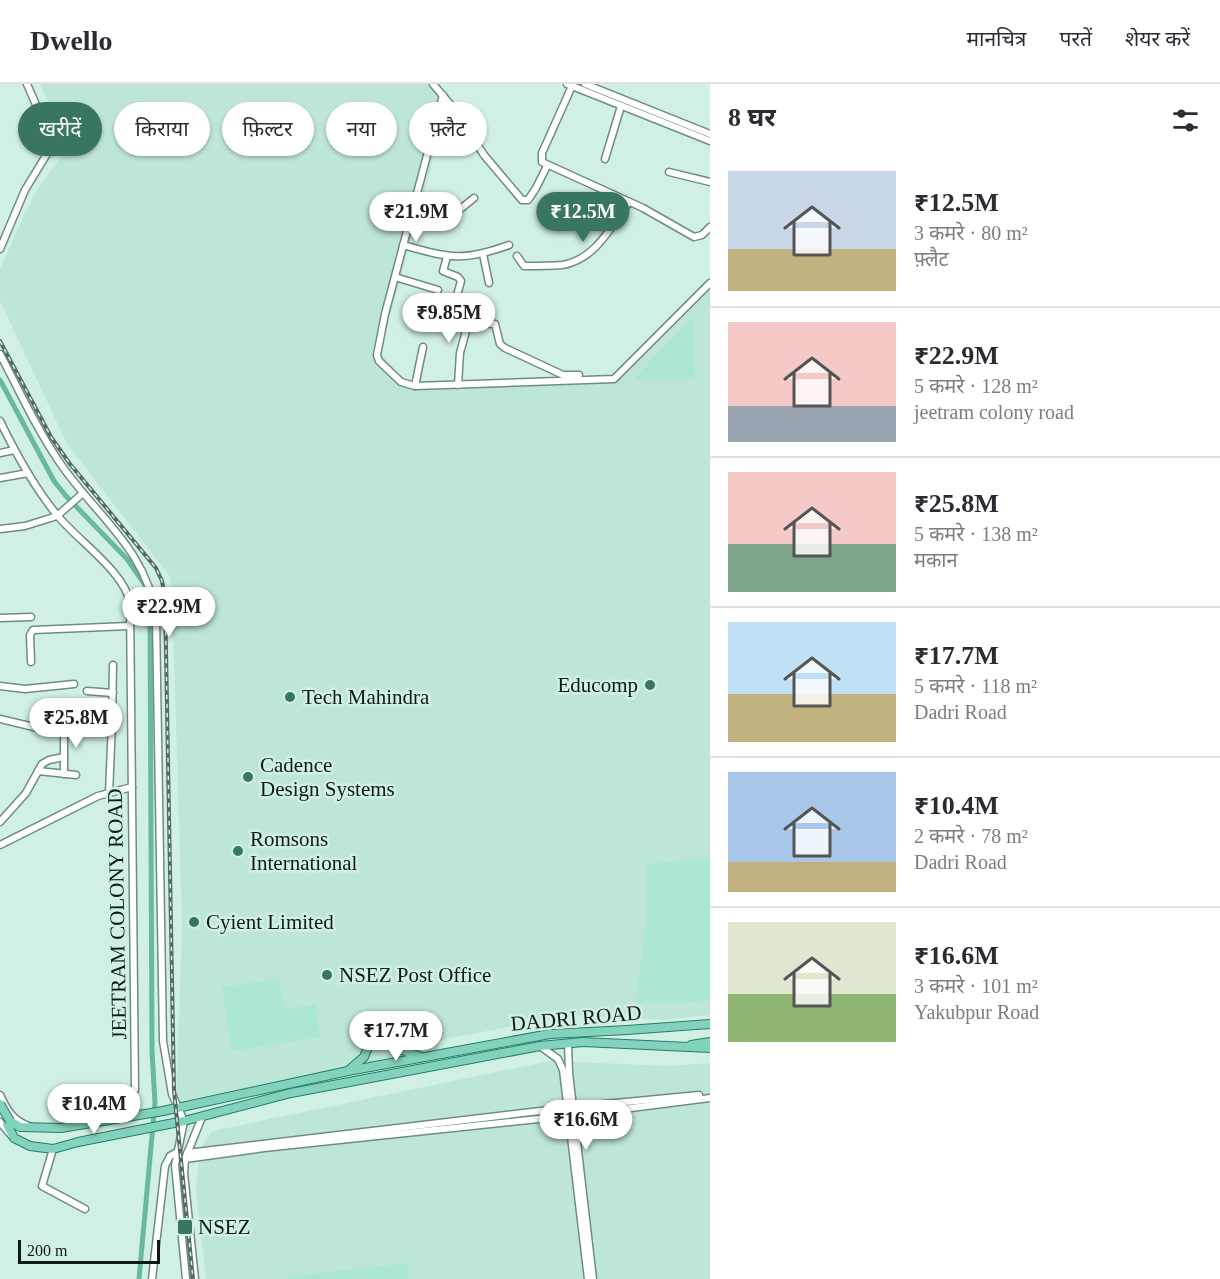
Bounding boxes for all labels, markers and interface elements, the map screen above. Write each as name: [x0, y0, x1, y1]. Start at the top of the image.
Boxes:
text: Dwello: [30, 25, 112, 56]
text: मानचित्र: [966, 27, 1026, 51]
text: परतें: [1059, 27, 1092, 51]
text: शेयर करें: [1125, 27, 1190, 51]
chip: खरीदें: [18, 102, 102, 156]
chip: किराया: [114, 102, 210, 156]
chip: फ़िल्टर: [222, 102, 314, 156]
chip: नया: [326, 102, 397, 156]
chip: फ़्लैट: [409, 102, 487, 156]
text: 8 घर: [728, 103, 776, 132]
icon: filters: [1169, 104, 1202, 137]
text: ₹12.5M: [914, 188, 999, 217]
pin: ₹21.9M: [367, 192, 465, 243]
pin: ₹12.5M: [534, 192, 632, 243]
icon: home: [776, 195, 848, 267]
text: ₹21.9M: [383, 200, 449, 222]
text: ₹12.5M: [550, 200, 616, 222]
text: 3 कमरे · 80 m²: [914, 222, 1028, 244]
text: फ़्लैट: [914, 248, 949, 270]
pin: ₹9.85M: [400, 293, 498, 344]
text: ₹9.85M: [416, 301, 482, 323]
text: ₹22.9M: [914, 341, 999, 370]
icon: home: [776, 346, 848, 418]
text: 5 कमरे · 128 m²: [914, 375, 1038, 397]
text: jeetram colony road: [914, 401, 1074, 423]
text: ₹25.8M: [914, 489, 999, 518]
icon: home: [776, 496, 848, 568]
text: 5 कमरे · 138 m²: [914, 523, 1038, 545]
text: मकान: [914, 549, 958, 571]
pin: ₹22.9M: [120, 587, 218, 638]
text: ₹22.9M: [136, 595, 202, 617]
text: ₹17.7M: [914, 641, 999, 670]
icon: home: [776, 646, 848, 718]
place label: Educomp: [558, 673, 638, 697]
text: 5 कमरे · 118 m²: [914, 675, 1037, 697]
marker: Educomp: [643, 678, 657, 692]
place label: Tech Mahindra: [302, 685, 430, 709]
marker: Tech Mahindra: [283, 690, 297, 704]
pin: ₹25.8M: [27, 698, 125, 749]
text: Dadri Road: [914, 701, 1007, 723]
text: ₹25.8M: [43, 706, 109, 728]
place label: Cadence Design Systems: [260, 753, 395, 801]
marker: Cadence Design Systems: [241, 770, 255, 784]
street label: JEETRAM COLONY ROAD: [103, 788, 131, 1040]
text: ₹10.4M: [914, 791, 999, 820]
icon: home: [776, 796, 848, 868]
text: 2 कमरे · 78 m²: [914, 825, 1028, 847]
place label: Romsons International: [250, 827, 357, 875]
marker: Romsons International: [231, 844, 245, 858]
text: Dadri Road: [914, 851, 1007, 873]
place label: Cyient Limited: [206, 910, 334, 934]
marker: Cyient Limited: [187, 915, 201, 929]
text: ₹16.6M: [914, 941, 999, 970]
icon: home: [776, 946, 848, 1018]
place label: NSEZ Post Office: [339, 963, 491, 987]
marker: NSEZ Post Office: [320, 968, 334, 982]
text: 3 कमरे · 101 m²: [914, 975, 1038, 997]
street label: DADRI ROAD: [510, 1000, 642, 1036]
text: Yakubpur Road: [914, 1001, 1039, 1023]
pin: ₹17.7M: [347, 1011, 445, 1062]
text: ₹17.7M: [363, 1019, 429, 1041]
pin: ₹10.4M: [45, 1084, 143, 1135]
text: ₹10.4M: [61, 1092, 127, 1114]
pin: ₹16.6M: [537, 1100, 635, 1151]
text: ₹16.6M: [553, 1108, 619, 1130]
place label: NSEZ: [198, 1215, 251, 1239]
marker: NSEZ: [176, 1218, 194, 1236]
scale bar: [18, 1237, 160, 1264]
text: 200 m: [27, 1242, 67, 1259]

